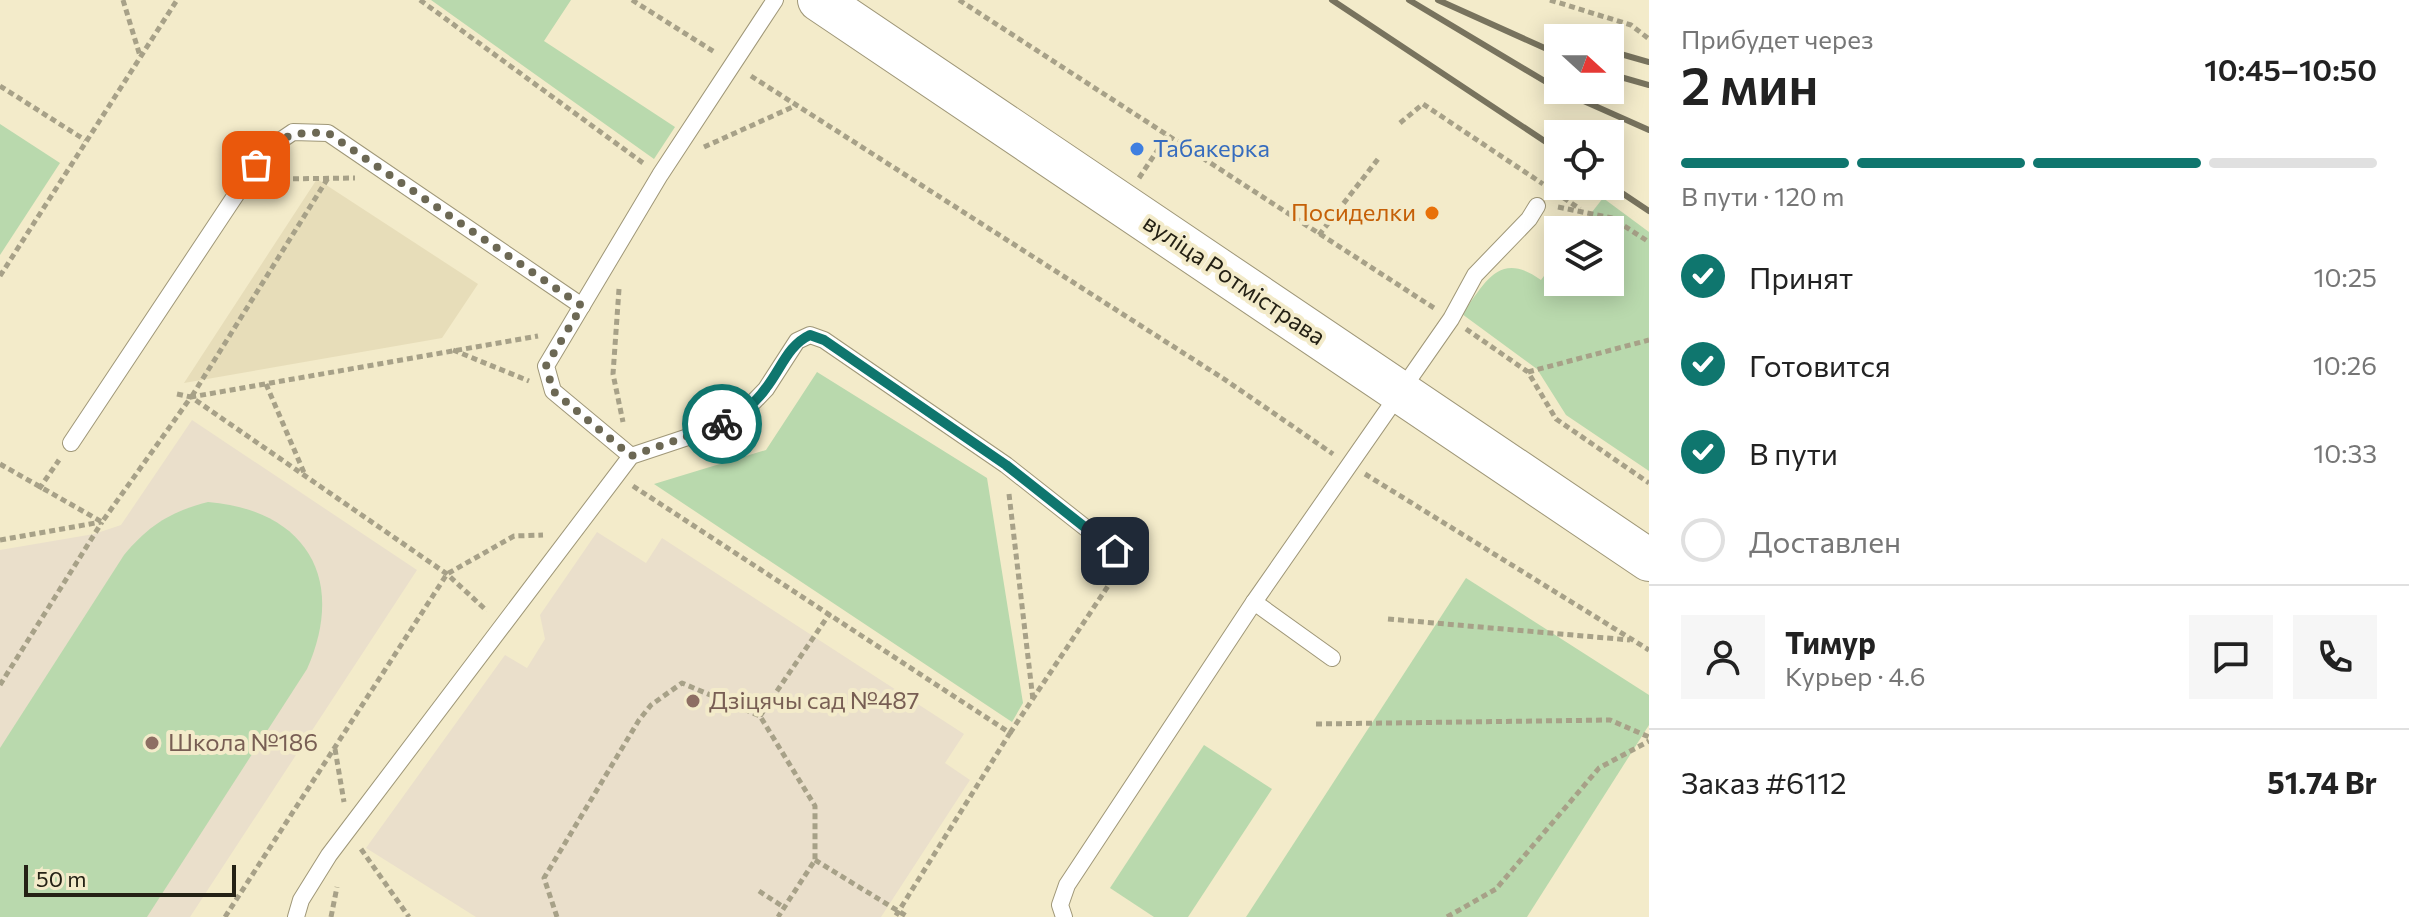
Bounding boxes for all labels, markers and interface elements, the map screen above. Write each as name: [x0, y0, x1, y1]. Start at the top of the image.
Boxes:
text: Прибудет через: [1681, 23, 1874, 54]
north arrow: [1544, 24, 1624, 104]
map controls: [1544, 24, 1624, 296]
text: 10:45–10:50: [2204, 50, 2377, 87]
text: 2 мин: [1681, 52, 1818, 116]
button: locate: [1544, 120, 1624, 200]
pin: [222, 131, 290, 199]
place label: Табакерка: [1153, 133, 1270, 162]
marker: Табакерка: [1128, 140, 1146, 158]
icon: bag: [234, 143, 278, 187]
text: В пути · 120 m: [1681, 180, 1844, 211]
place label: Посиделки: [1291, 197, 1416, 226]
marker: Посиделки: [1423, 204, 1441, 222]
street label: вуліца Ротмістрава: [1138, 207, 1331, 350]
button: layers: [1544, 216, 1624, 296]
icon: check: [1681, 254, 1725, 298]
text: Принят: [1749, 258, 1853, 295]
text: 10:25: [2313, 261, 2377, 292]
icon: check: [1681, 342, 1725, 386]
text: Готовится: [1749, 346, 1891, 383]
text: 10:26: [2313, 349, 2377, 380]
courier: [682, 384, 762, 464]
icon: bike: [700, 402, 744, 446]
icon: check: [1681, 430, 1725, 474]
text: В пути: [1749, 434, 1838, 471]
text: 10:33: [2313, 437, 2377, 468]
pin: [1081, 517, 1149, 585]
text: Доставлен: [1749, 522, 1901, 559]
icon: home: [1093, 529, 1137, 573]
button: person: [1681, 615, 1765, 699]
button: chat: [2189, 615, 2273, 699]
button: phone: [2293, 615, 2377, 699]
text: Тимур: [1785, 623, 1876, 660]
text: Курьер · 4.6: [1785, 660, 1925, 691]
place label: Дзіцячы сад №487: [709, 685, 920, 714]
marker: Дзіцячы сад №487: [684, 692, 702, 710]
place label: Школа №186: [168, 727, 318, 756]
marker: Школа №186: [143, 734, 161, 752]
text: Заказ #6112: [1681, 763, 1847, 800]
text: 51.74 Br: [2267, 763, 2377, 800]
scale bar: [24, 861, 236, 897]
text: 50 m: [36, 865, 86, 892]

